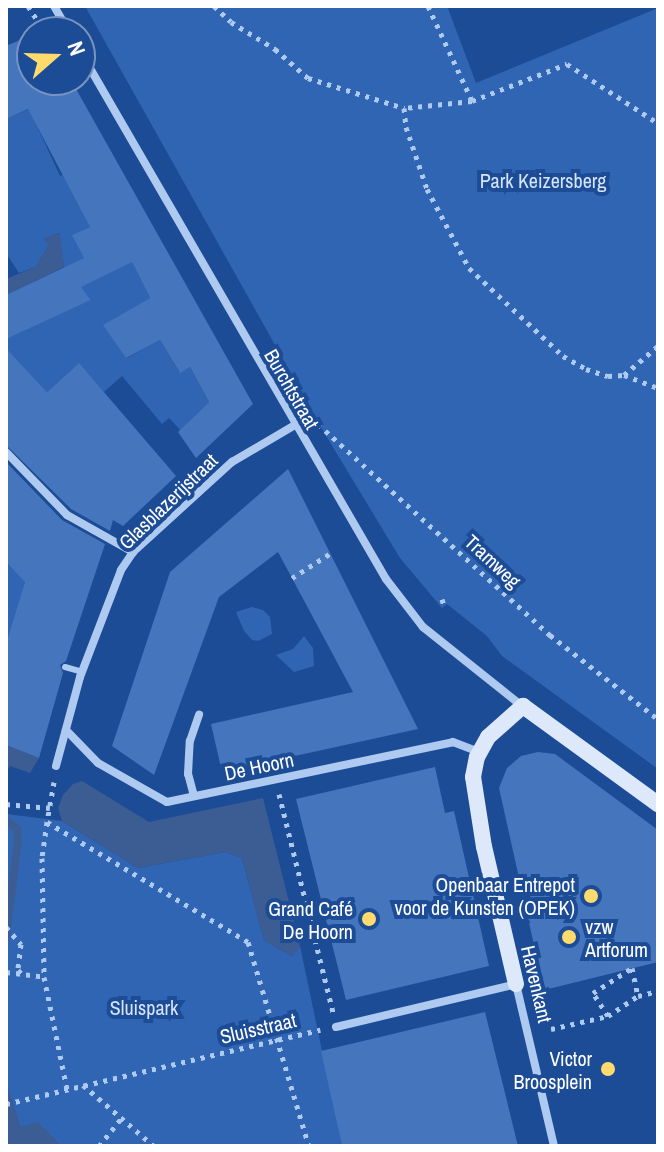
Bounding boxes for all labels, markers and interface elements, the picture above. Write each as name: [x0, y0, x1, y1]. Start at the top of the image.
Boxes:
north arrow: [16, 16, 96, 96]
text: N: [60, 37, 93, 60]
park label: Park Keizersberg: [480, 168, 606, 192]
street label: Burchtstraat: [260, 345, 324, 433]
street label: Glasblazerijstraat: [114, 448, 222, 554]
street label: Tramweg: [460, 529, 526, 593]
street label: De Hoorn: [222, 747, 296, 785]
place label: Openbaar Entrepot voor de Kunsten (OPEK): [395, 872, 575, 919]
marker: Openbaar Entrepot voor de Kunsten (OPEK): [582, 887, 600, 905]
place label: Grand Café De Hoorn: [268, 896, 353, 943]
marker: Grand Café De Hoorn: [360, 910, 378, 928]
place label: vzw Artforum: [585, 914, 648, 961]
marker: vzw Artforum: [560, 928, 578, 946]
street label: Havenkant: [516, 943, 558, 1025]
park label: Sluispark: [110, 995, 178, 1019]
street label: Sluisstraat: [218, 1008, 298, 1048]
place label: Victor Broosplein: [514, 1046, 592, 1093]
marker: Victor Broosplein: [599, 1060, 617, 1078]

